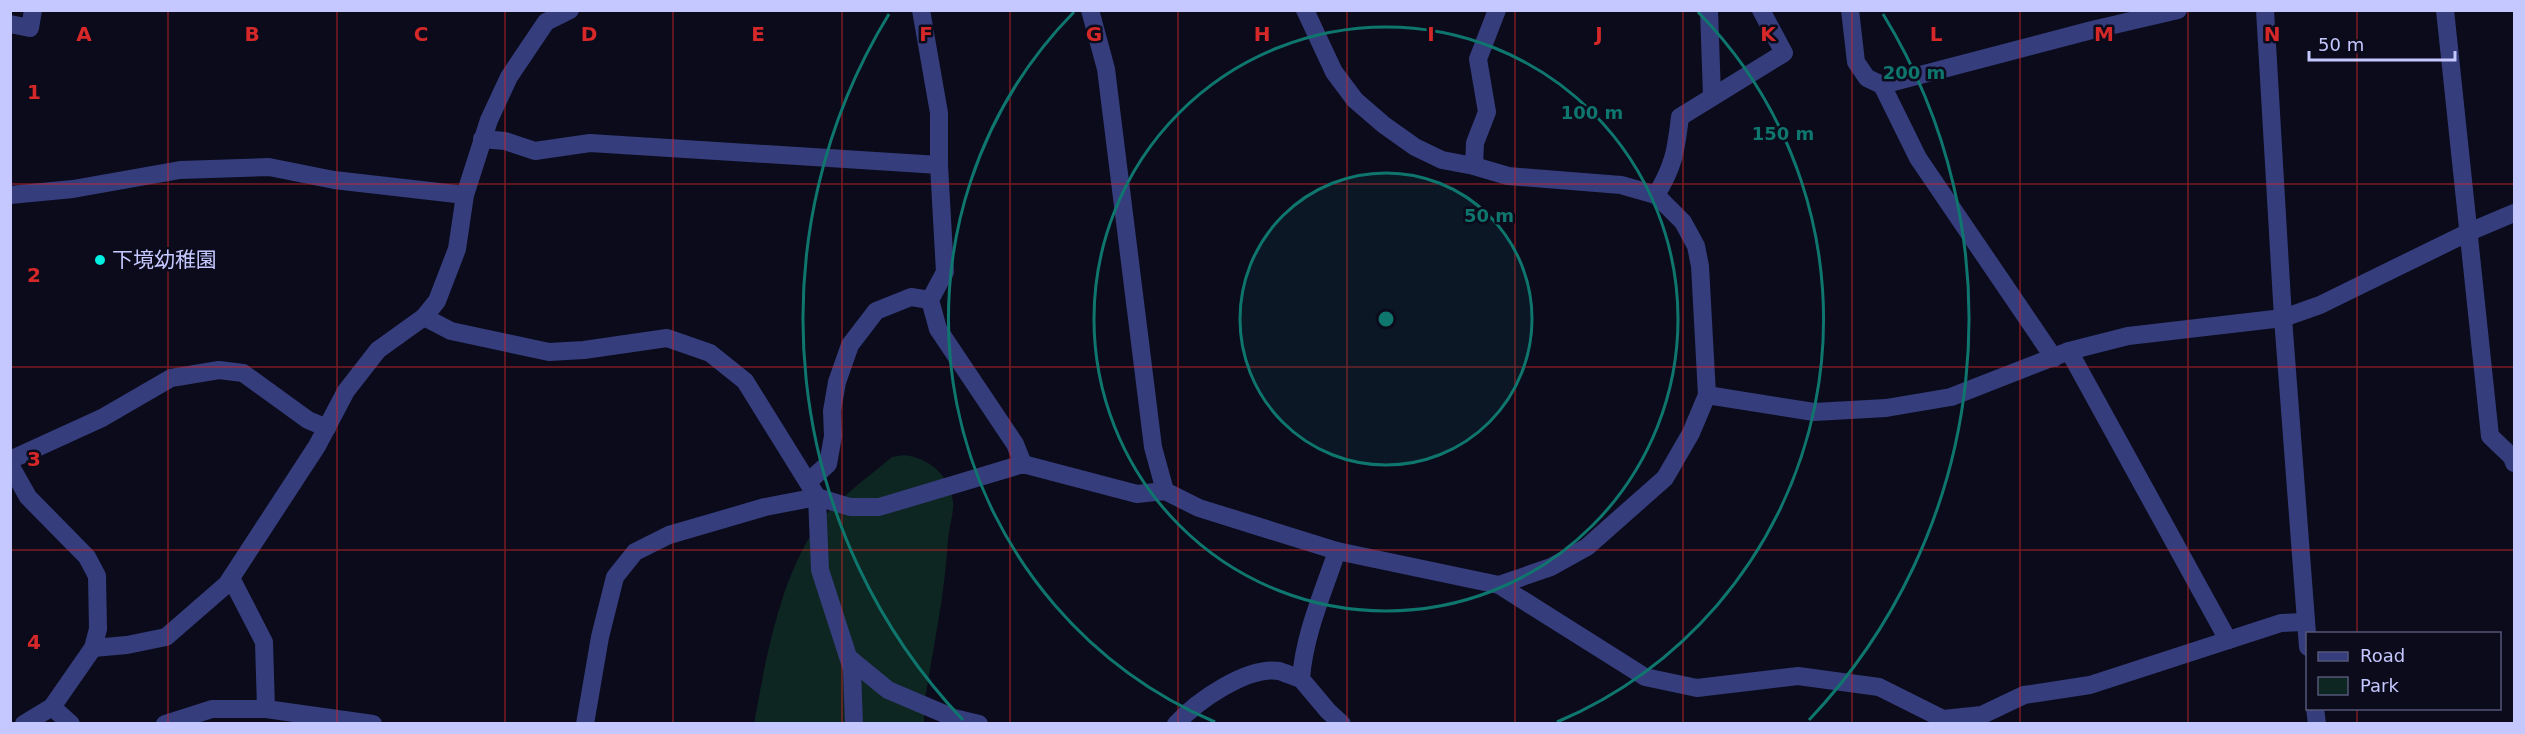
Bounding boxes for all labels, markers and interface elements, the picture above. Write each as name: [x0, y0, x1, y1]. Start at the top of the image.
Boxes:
text: A: [76, 22, 92, 46]
text: B: [244, 22, 260, 46]
text: C: [414, 22, 428, 46]
text: D: [581, 22, 597, 46]
text: E: [751, 22, 765, 46]
text: F: [919, 22, 933, 46]
text: G: [1086, 22, 1102, 46]
text: H: [1254, 22, 1270, 46]
text: I: [1427, 22, 1435, 46]
text: J: [1593, 22, 1603, 46]
text: K: [1760, 22, 1777, 46]
text: L: [1930, 22, 1943, 46]
text: M: [2094, 22, 2114, 46]
text: N: [2264, 22, 2280, 46]
scale bar: [2309, 24, 2454, 62]
text: 50 m: [2318, 34, 2364, 55]
text: 200 m: [1883, 62, 1945, 83]
text: 1: [27, 80, 41, 104]
text: 100 m: [1561, 102, 1623, 123]
text: 150 m: [1752, 123, 1814, 144]
text: 50 m: [1464, 205, 1514, 226]
place label: 下境幼稚園: [112, 248, 217, 272]
marker: 下境幼稚園: [93, 253, 107, 267]
text: 2: [27, 263, 41, 287]
centre of rings: [1376, 309, 1396, 329]
text: 3: [27, 447, 41, 471]
text: 4: [27, 630, 41, 654]
legend: [2306, 632, 2501, 710]
text: Road: [2360, 645, 2405, 666]
text: Park: [2360, 675, 2399, 696]

